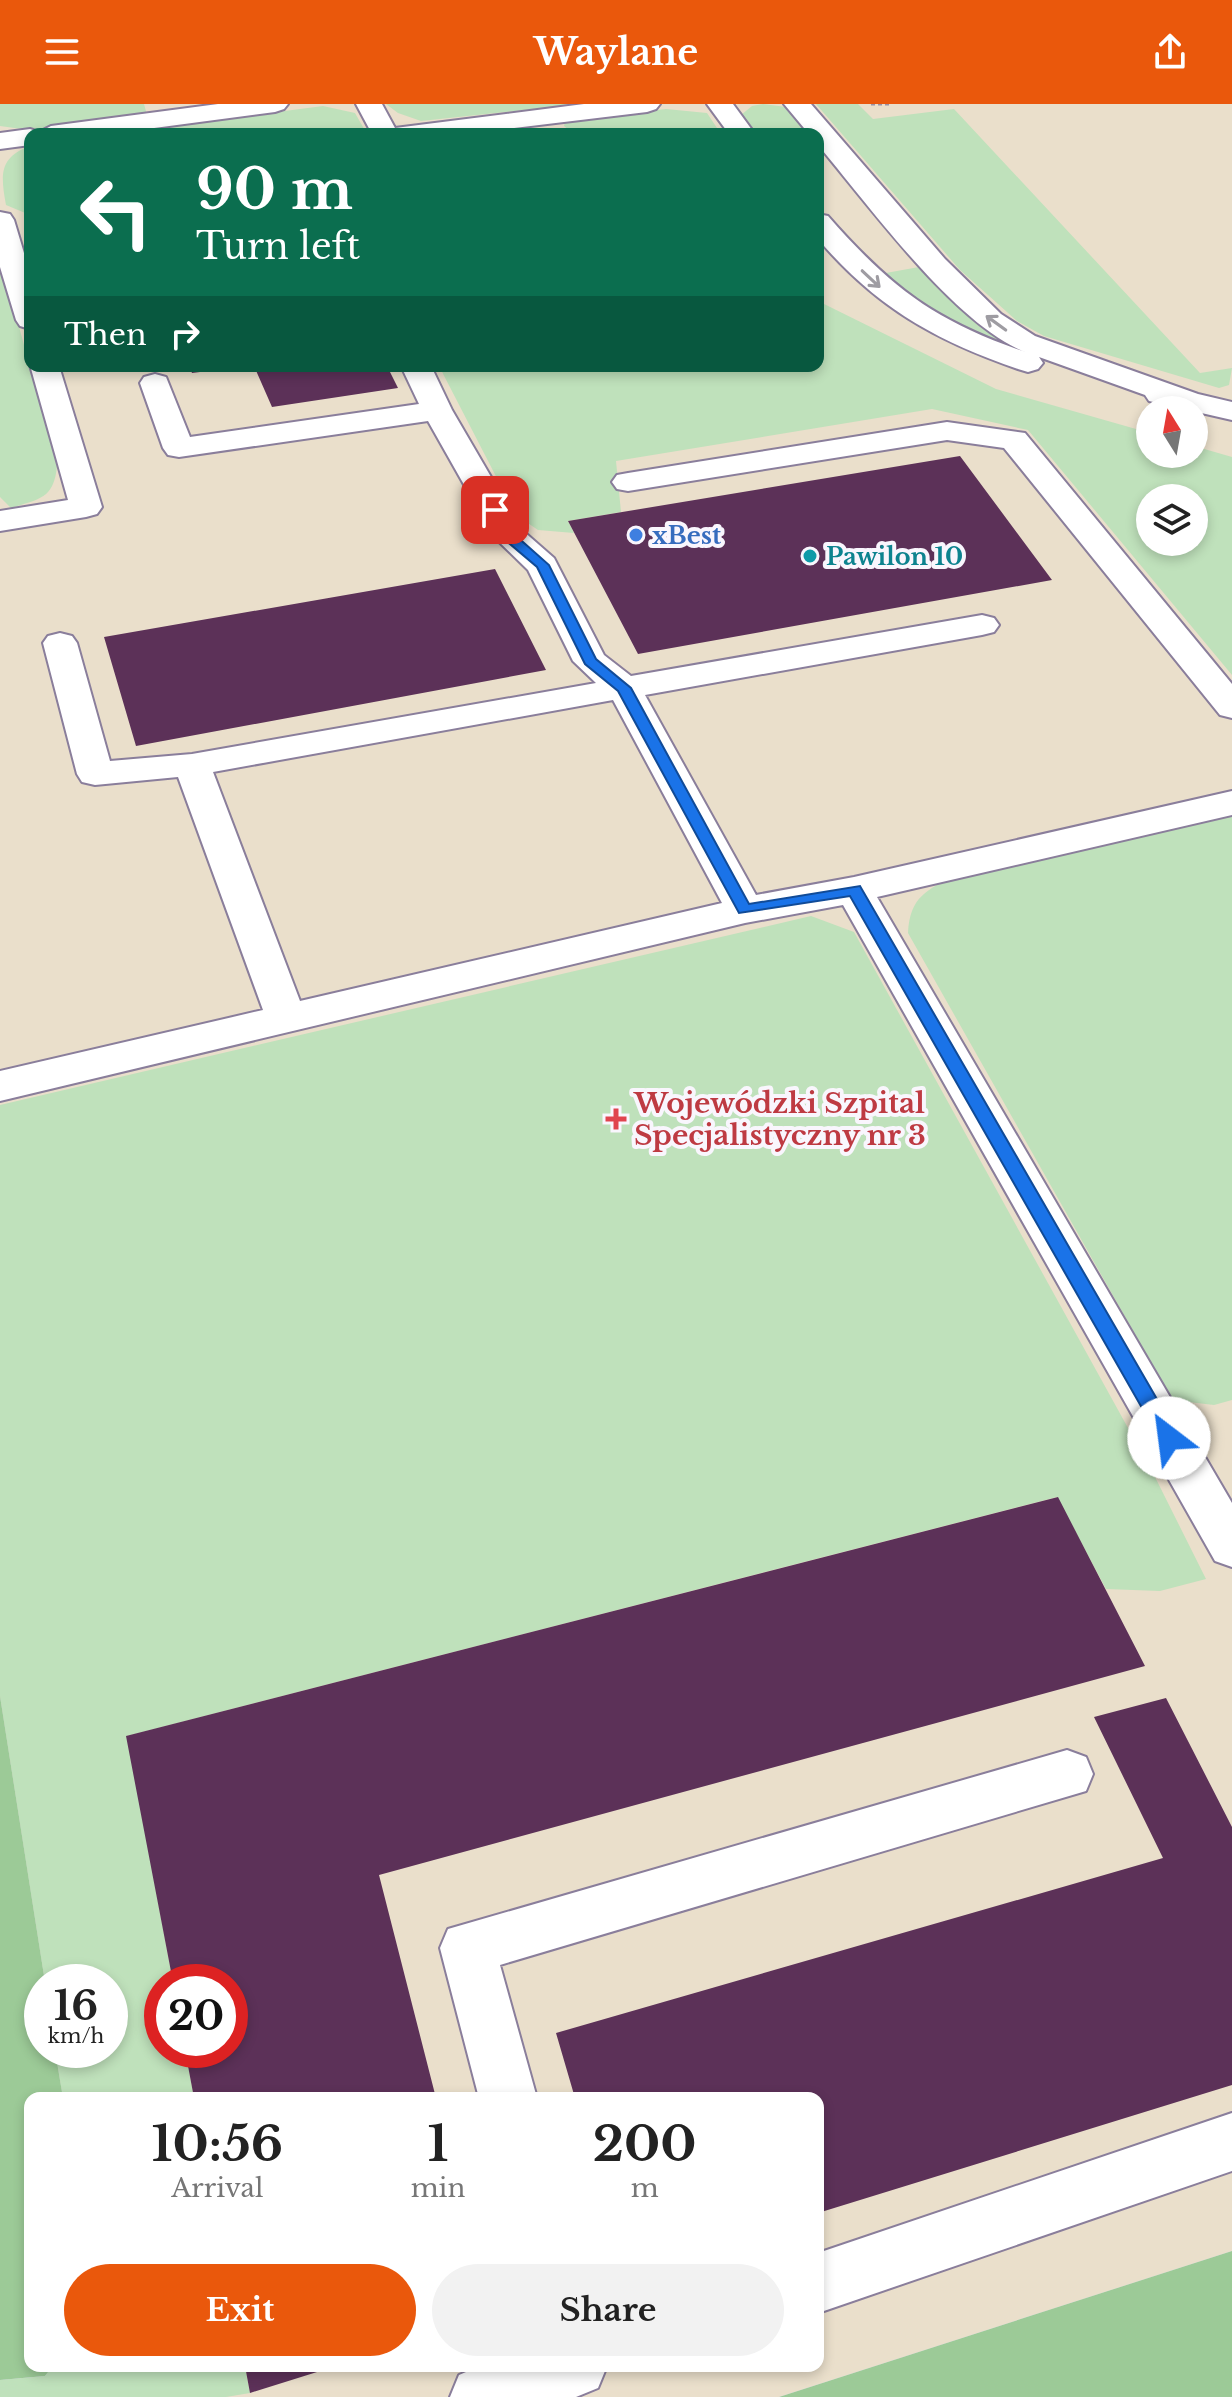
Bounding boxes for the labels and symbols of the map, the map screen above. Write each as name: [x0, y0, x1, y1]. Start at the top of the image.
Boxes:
one-way arrow: [861, 270, 881, 289]
one-way arrow: [986, 315, 1007, 332]
north arrow: [1136, 396, 1208, 468]
pin: [461, 476, 529, 544]
place label: xBest: [652, 521, 722, 550]
marker: xBest: [627, 526, 645, 544]
place label: Pawilon 10: [826, 542, 963, 571]
marker: Pawilon 10: [801, 547, 819, 565]
place label: Wojewódzki Szpital Specjalistyczny nr 3: [633, 1086, 926, 1153]
marker: Wojewódzki Szpital Specjalistyczny nr 3: [605, 1108, 627, 1130]
position arrow: [1127, 1396, 1211, 1480]
speed limit sign: 20: [144, 1964, 248, 2068]

